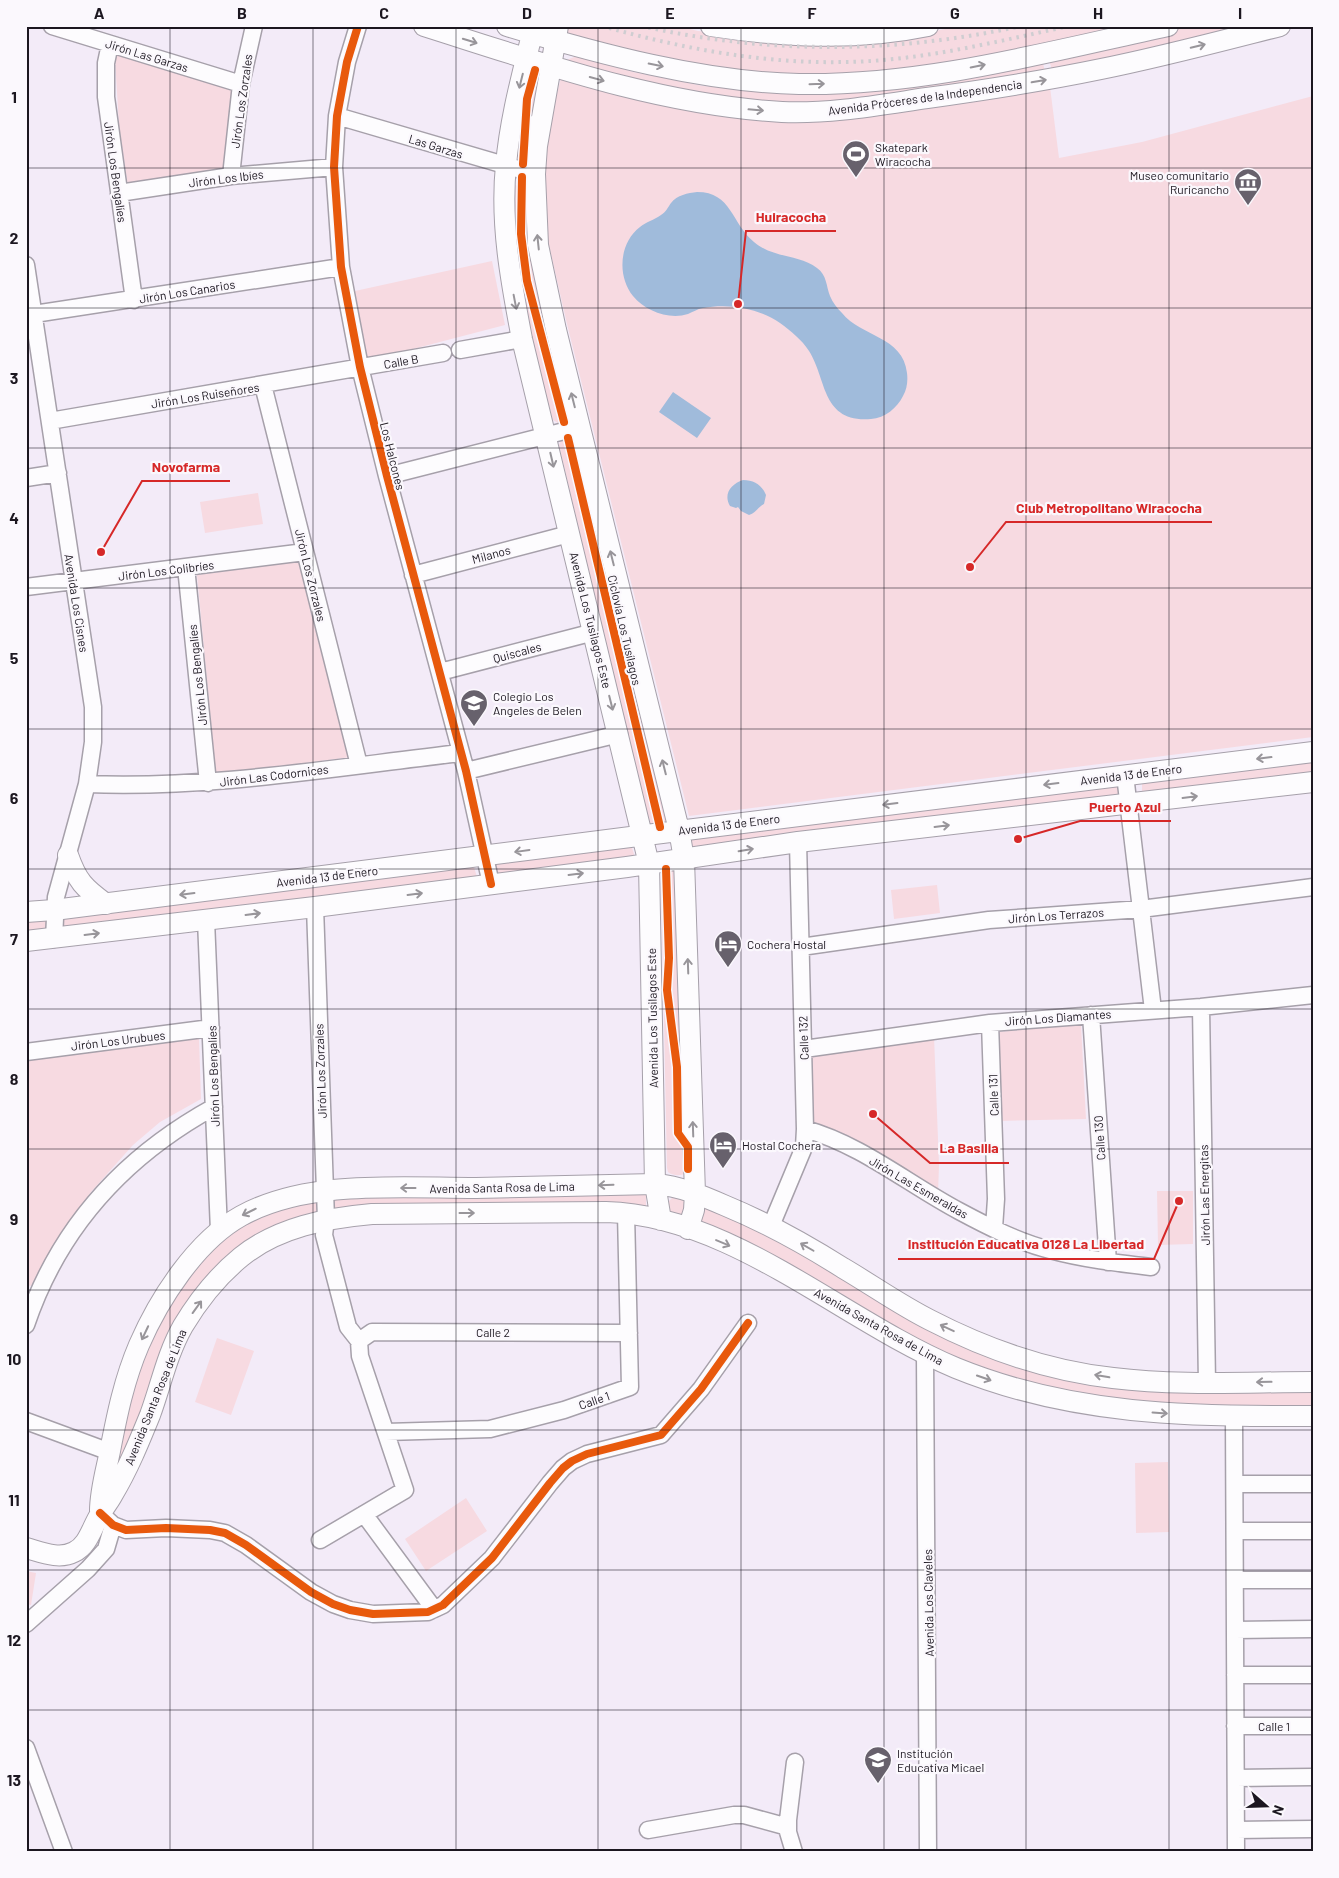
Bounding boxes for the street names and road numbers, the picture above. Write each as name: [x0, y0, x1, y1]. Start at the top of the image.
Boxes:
street label: Jirón Las Garzas: [104, 36, 190, 74]
street label: Jirón Los Zorzales: [227, 53, 255, 149]
street label: Avenida Próceres de la Independencia: [827, 76, 1023, 118]
street label: Jirón Los Bengalíes: [102, 121, 130, 223]
street label: Las Garzas: [407, 131, 465, 161]
street label: Jirón Los Ibíes: [188, 166, 264, 190]
street label: Jirón Los Canarios: [138, 276, 236, 305]
street label: Calle B: [382, 351, 420, 371]
street label: Jirón Los Ruiseñores: [150, 379, 260, 410]
street label: Los Halcones: [378, 421, 408, 492]
street label: Jirón Los Zorzales: [293, 527, 329, 623]
street label: Milanos: [470, 542, 512, 566]
street label: Avenida Los Tusilagos Este: [567, 550, 615, 690]
street label: Avenida Los Cisnes: [62, 553, 92, 653]
street label: Jirón Los Colibríes: [117, 557, 215, 583]
street label: Ciclovía Los Tusílagos: [606, 574, 645, 687]
street label: Jirón Los Bengalíes: [185, 624, 209, 726]
street label: Quiscales: [491, 639, 543, 665]
street label: Jirón Las Codornices: [219, 761, 330, 789]
street label: Avenida 13 de Enero: [1079, 761, 1183, 787]
street label: Avenida 13 de Enero: [677, 811, 781, 837]
street label: Avenida 13 de Enero: [275, 863, 379, 889]
street label: Jirón Los Terrazos: [1008, 905, 1105, 925]
street label: Avenida Los Tusilagos Este: [644, 948, 660, 1088]
street label: Jirón Los Diamantes: [1004, 1006, 1112, 1028]
street label: Calle 132: [795, 1016, 811, 1060]
street label: Jirón Los Zorzales: [311, 1023, 329, 1119]
street label: Jirón Los Bengalíes: [204, 1025, 222, 1127]
street label: Jirón Los Urubues: [70, 1027, 166, 1053]
street label: Calle 131: [985, 1074, 1001, 1116]
street label: Calle 130: [1090, 1115, 1108, 1161]
street label: Jirón Las Energitas: [1196, 1144, 1212, 1245]
street label: Jirón Las Esmeraldas: [867, 1153, 971, 1221]
street label: Avenida Santa Rosa de Lima: [429, 1179, 575, 1195]
street label: Avenida Santa Rosa de Lima: [812, 1285, 946, 1367]
street label: Calle 2: [476, 1325, 510, 1339]
street label: Avenida Santa Rosa de Lima: [121, 1327, 189, 1467]
street label: Calle 1: [577, 1388, 611, 1412]
street label: Avenida Los Claveles: [920, 1549, 936, 1657]
street label: Calle 1: [1258, 1719, 1290, 1733]

